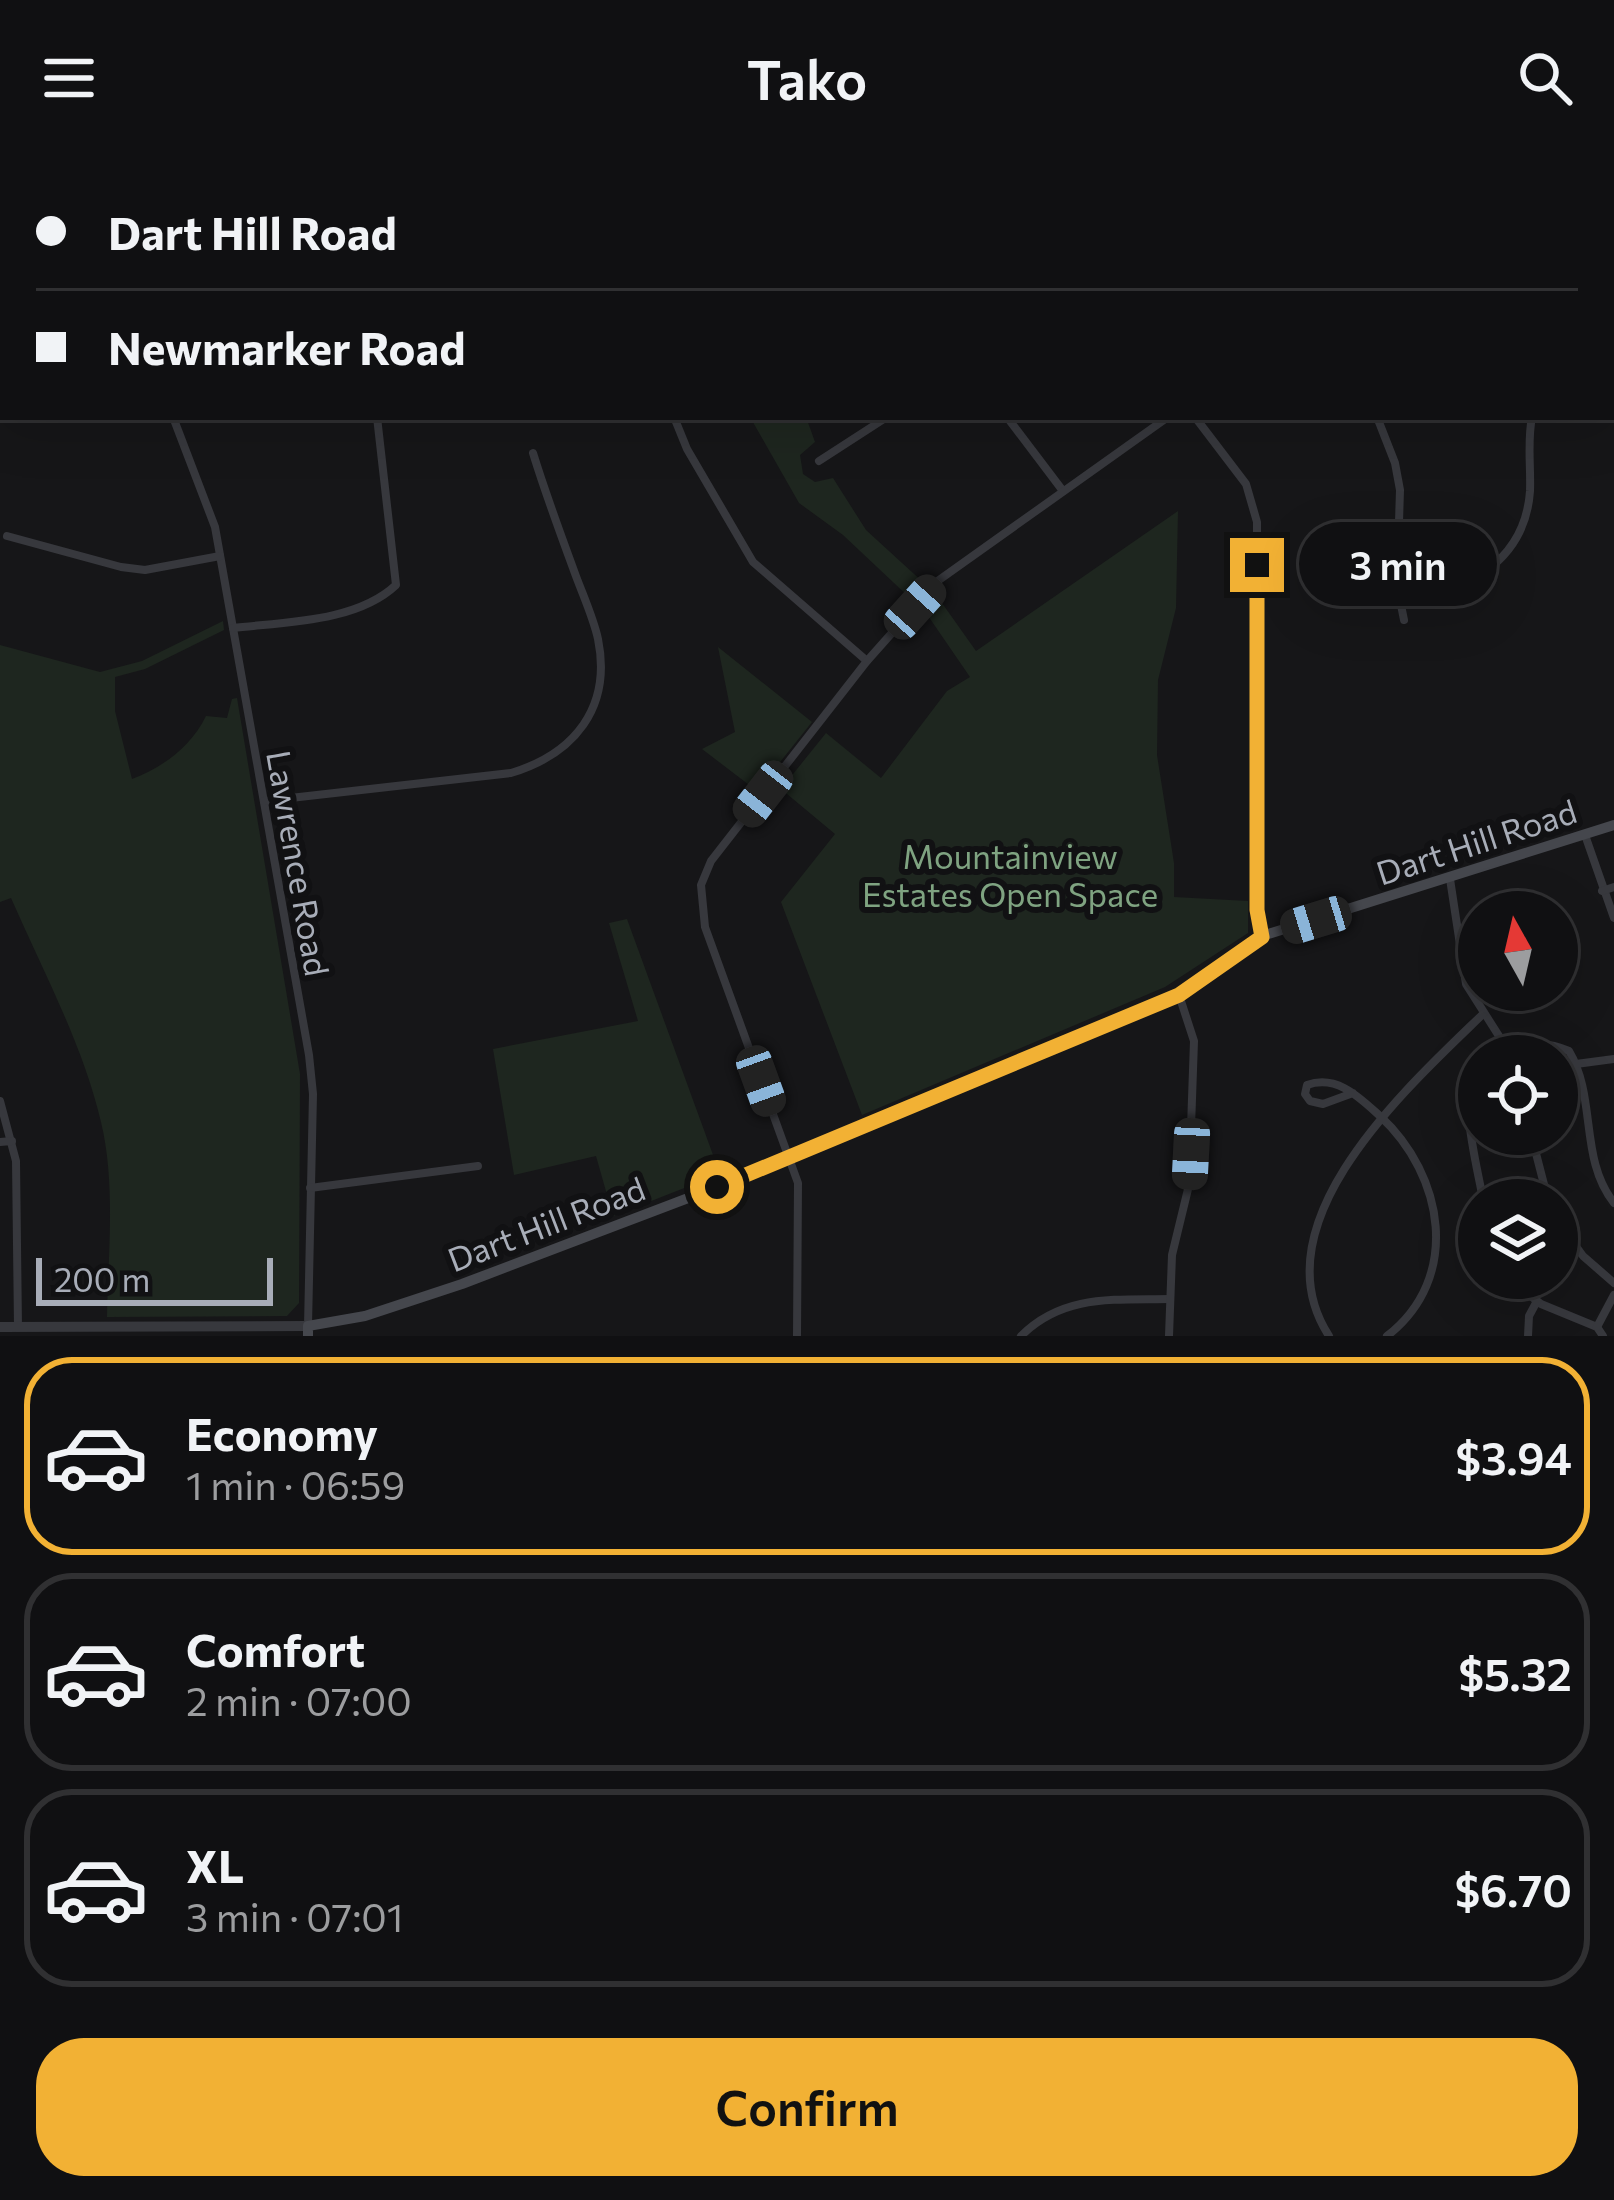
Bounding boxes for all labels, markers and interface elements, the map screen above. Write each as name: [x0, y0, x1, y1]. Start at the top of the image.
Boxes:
icon: menu: [36, 45, 102, 111]
text: Tako: [747, 45, 867, 111]
icon: search: [1512, 45, 1578, 111]
text: Dart Hill Road: [108, 204, 397, 259]
text: Newmarker Road: [108, 319, 466, 374]
callout: 3 min: [1299, 523, 1497, 607]
route end: [1230, 538, 1284, 592]
text: 3 min: [1349, 540, 1447, 588]
car: [878, 568, 952, 646]
street label: Lawrence Road: [259, 747, 339, 979]
car: [727, 755, 799, 833]
street label: Dart Hill Road: [1371, 789, 1581, 893]
park label: Mountainview Estates Open Space: [862, 835, 1158, 914]
north arrow: [1458, 891, 1578, 1011]
map controls: [1458, 891, 1578, 1299]
car: [1276, 892, 1356, 948]
button: locate: [1458, 1035, 1578, 1155]
car: [732, 1041, 790, 1121]
car: [1171, 1117, 1211, 1191]
route start: [690, 1160, 744, 1214]
street label: Dart Hill Road: [442, 1167, 650, 1279]
button: layers: [1458, 1179, 1578, 1299]
scale bar: [36, 1252, 273, 1305]
text: 200 m: [54, 1258, 150, 1299]
icon: car: [42, 1402, 150, 1510]
text: Economy: [186, 1405, 378, 1460]
text: $3.94: [1455, 1429, 1572, 1484]
text: 1 min · 06:59: [186, 1460, 405, 1508]
icon: car: [42, 1618, 150, 1726]
text: Comfort: [186, 1621, 365, 1676]
text: $5.32: [1458, 1645, 1572, 1700]
text: 2 min · 07:00: [186, 1676, 412, 1724]
icon: car: [42, 1834, 150, 1942]
text: XL: [186, 1837, 244, 1892]
text: $6.70: [1454, 1861, 1572, 1916]
text: 3 min · 07:01: [186, 1892, 403, 1940]
button: Confirm: [36, 2038, 1578, 2176]

